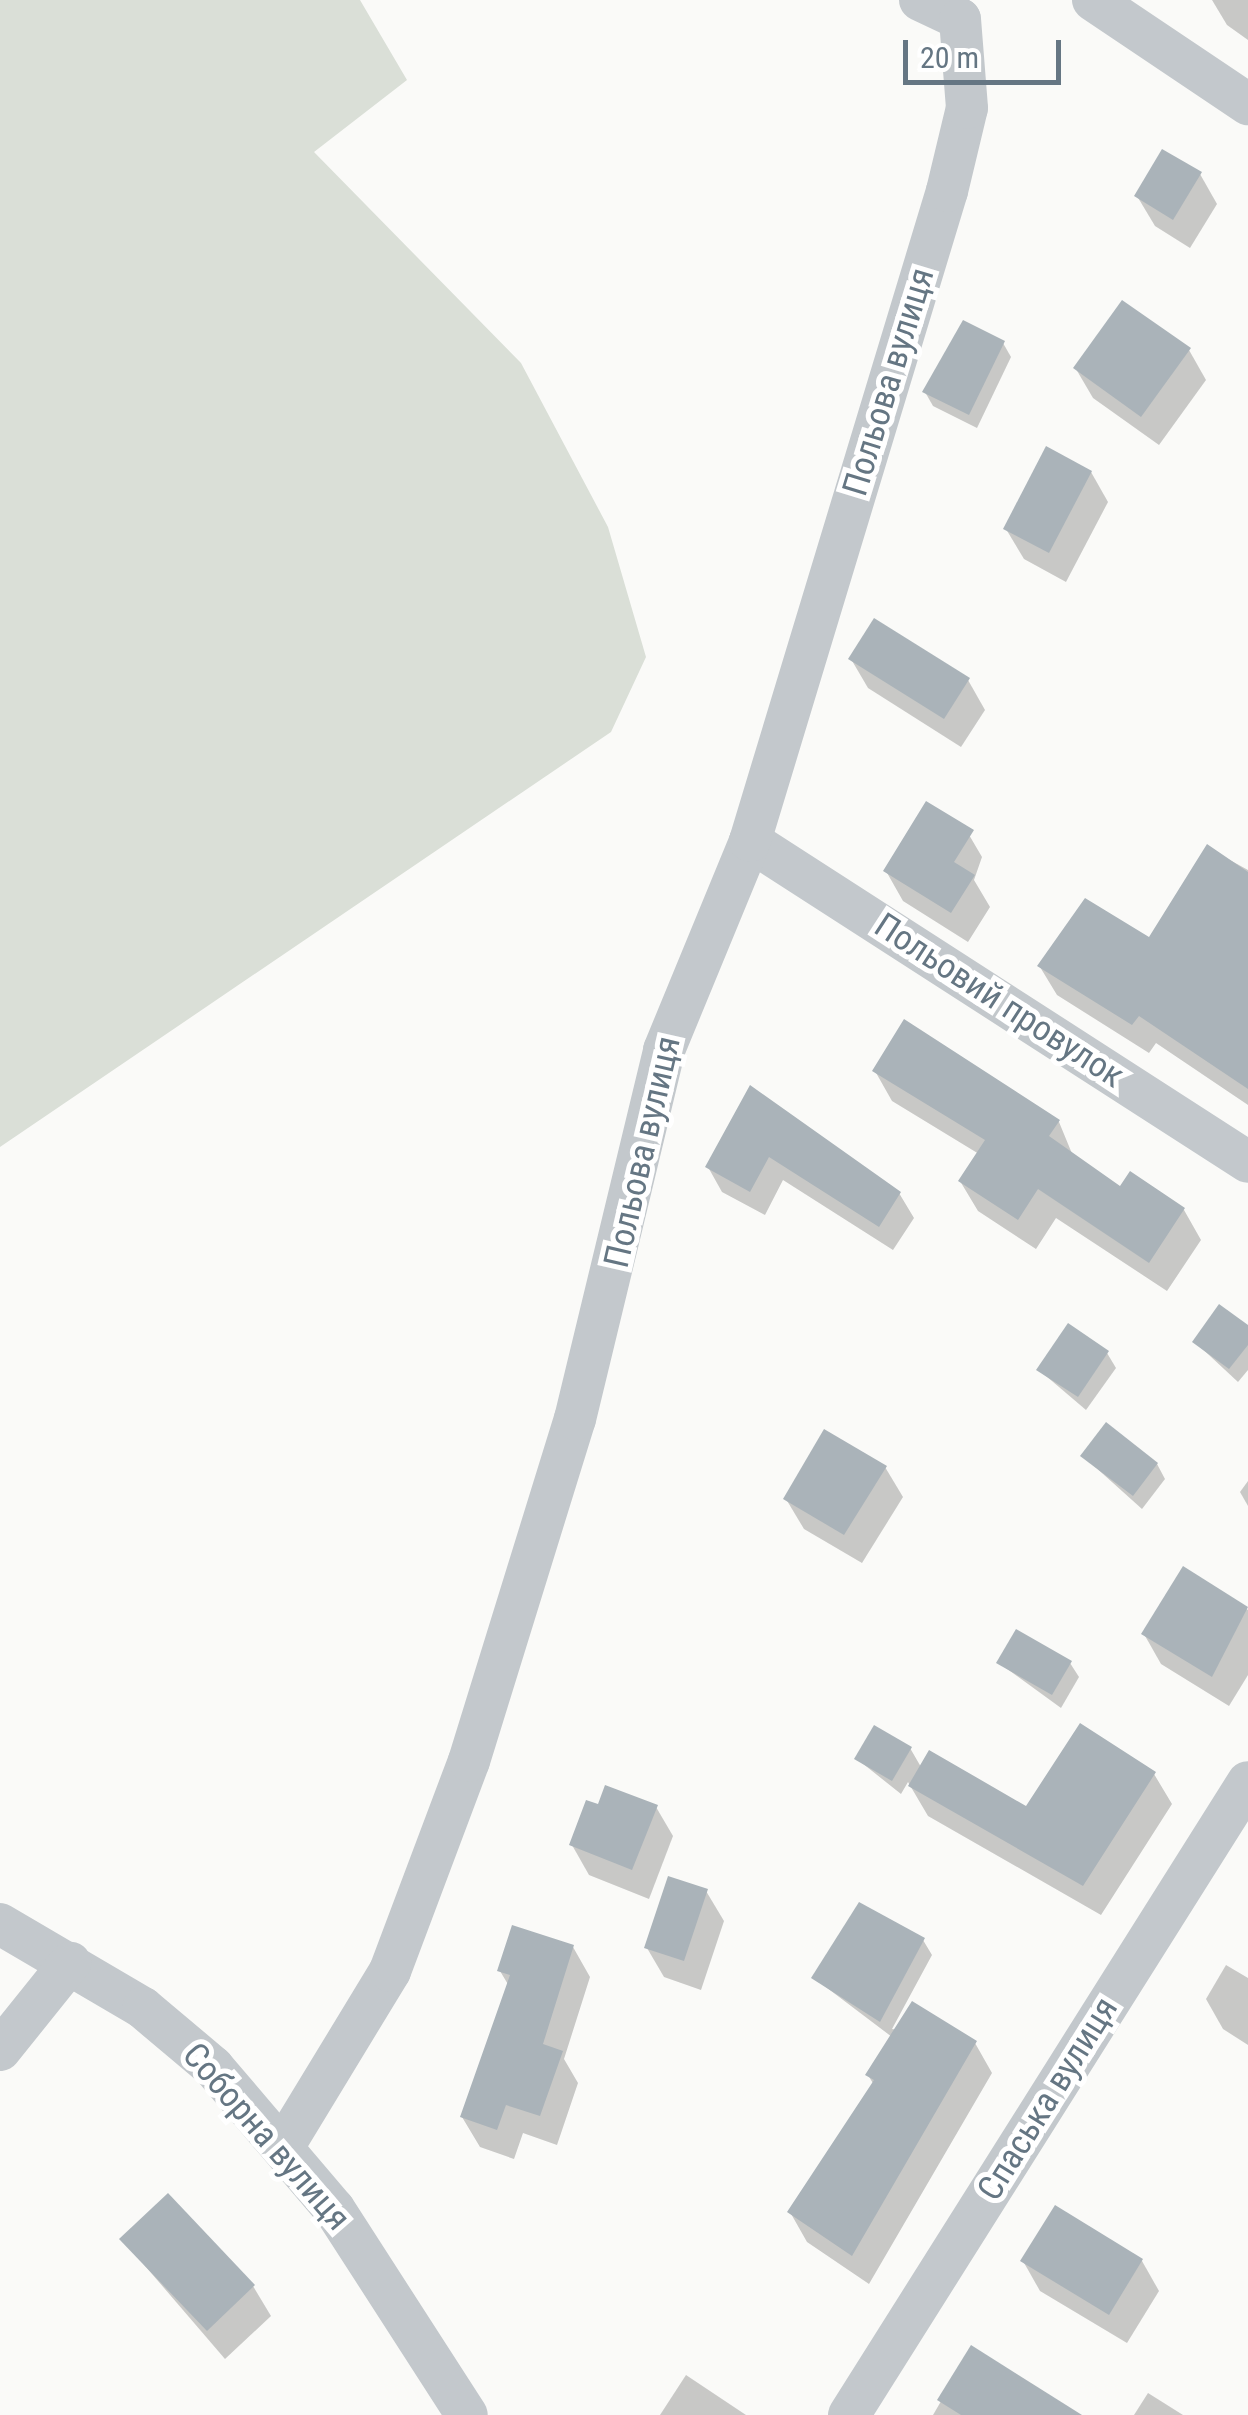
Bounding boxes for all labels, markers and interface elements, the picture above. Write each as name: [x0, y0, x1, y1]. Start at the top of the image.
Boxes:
scale bar: [908, 20, 1066, 82]
text: 20 m: [920, 40, 979, 75]
street label: Польова вулиця: [834, 263, 944, 501]
street label: Польовий провулок: [867, 905, 1131, 1097]
street label: Польова вулиця: [596, 1032, 690, 1272]
street label: Спаська вулиця: [969, 1990, 1127, 2208]
street label: Соборна вулиця: [173, 2035, 359, 2239]

